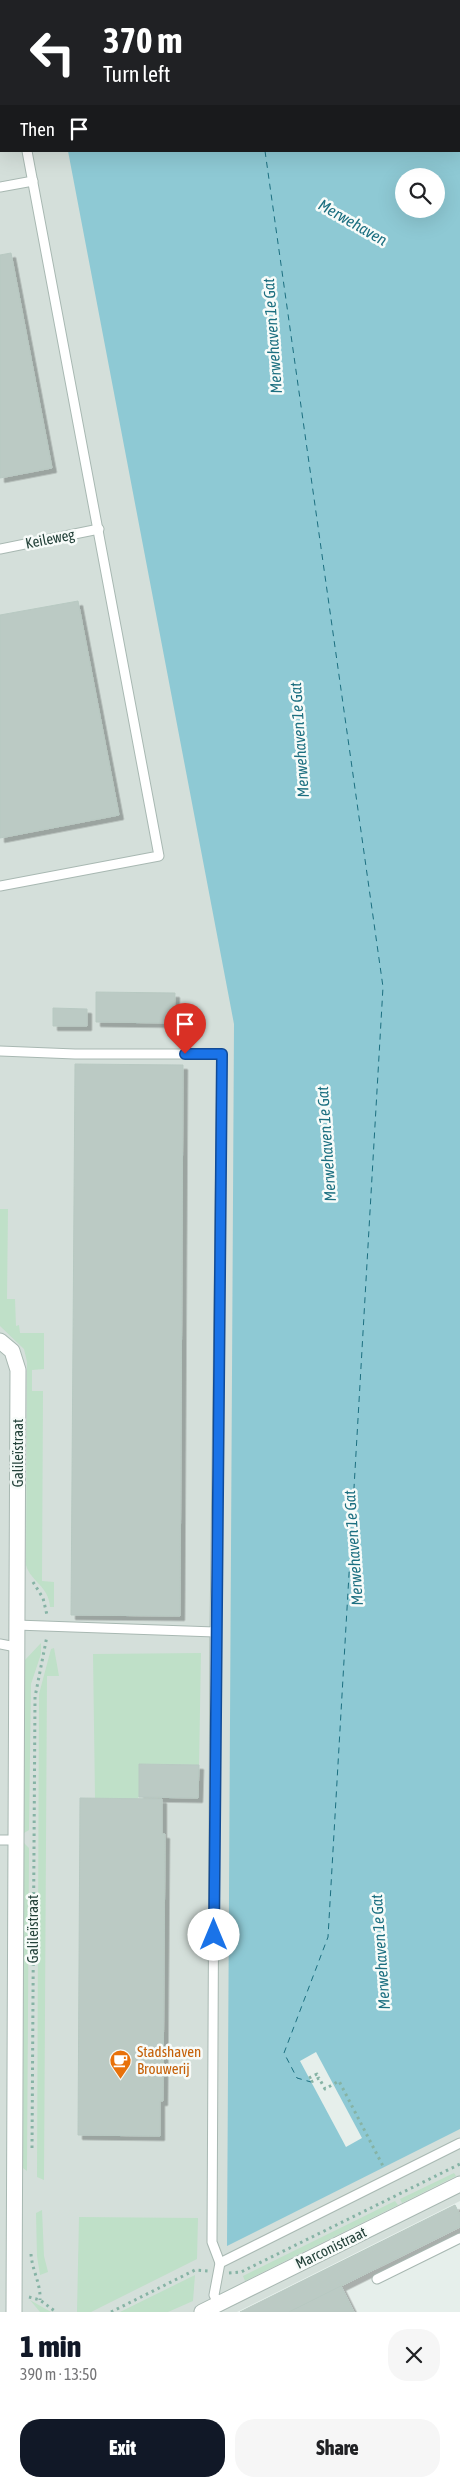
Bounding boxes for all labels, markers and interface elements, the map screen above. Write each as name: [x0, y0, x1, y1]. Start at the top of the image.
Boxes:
icon: left: [20, 20, 85, 85]
text: 370 m: [103, 20, 182, 60]
text: Turn left: [103, 61, 170, 87]
icon: arrive: [65, 115, 93, 143]
text: Then: [20, 118, 55, 140]
map controls: [395, 168, 445, 218]
button: search: [395, 168, 445, 218]
water label: Merwehaven: [316, 195, 391, 249]
water label: Merwehaven 1e Gat: [259, 277, 285, 394]
street label: Keileweg: [24, 525, 77, 552]
water label: Merwehaven 1e Gat: [286, 681, 312, 798]
pin: [164, 1003, 206, 1054]
icon: arrive: [171, 1010, 199, 1038]
water label: Merwehaven 1e Gat: [313, 1085, 339, 1202]
street label: Galileïstraat: [9, 1419, 26, 1487]
water label: Merwehaven 1e Gat: [340, 1489, 366, 1606]
water label: Merwehaven 1e Gat: [367, 1893, 393, 2010]
street label: Galileïstraat: [24, 1895, 41, 1963]
position arrow: [187, 1908, 239, 1960]
place label: Stadshaven Brouwerij: [137, 2043, 201, 2077]
cafe icon: Stadshaven Brouwerij: [109, 2049, 133, 2080]
street label: Marconistraat: [293, 2223, 369, 2272]
text: 1 min: [20, 2329, 81, 2363]
button: close: [388, 2329, 440, 2381]
text: 390 m · 13:50: [20, 2365, 97, 2383]
button: Exit: [20, 2419, 225, 2477]
button: Share: [235, 2419, 440, 2477]

